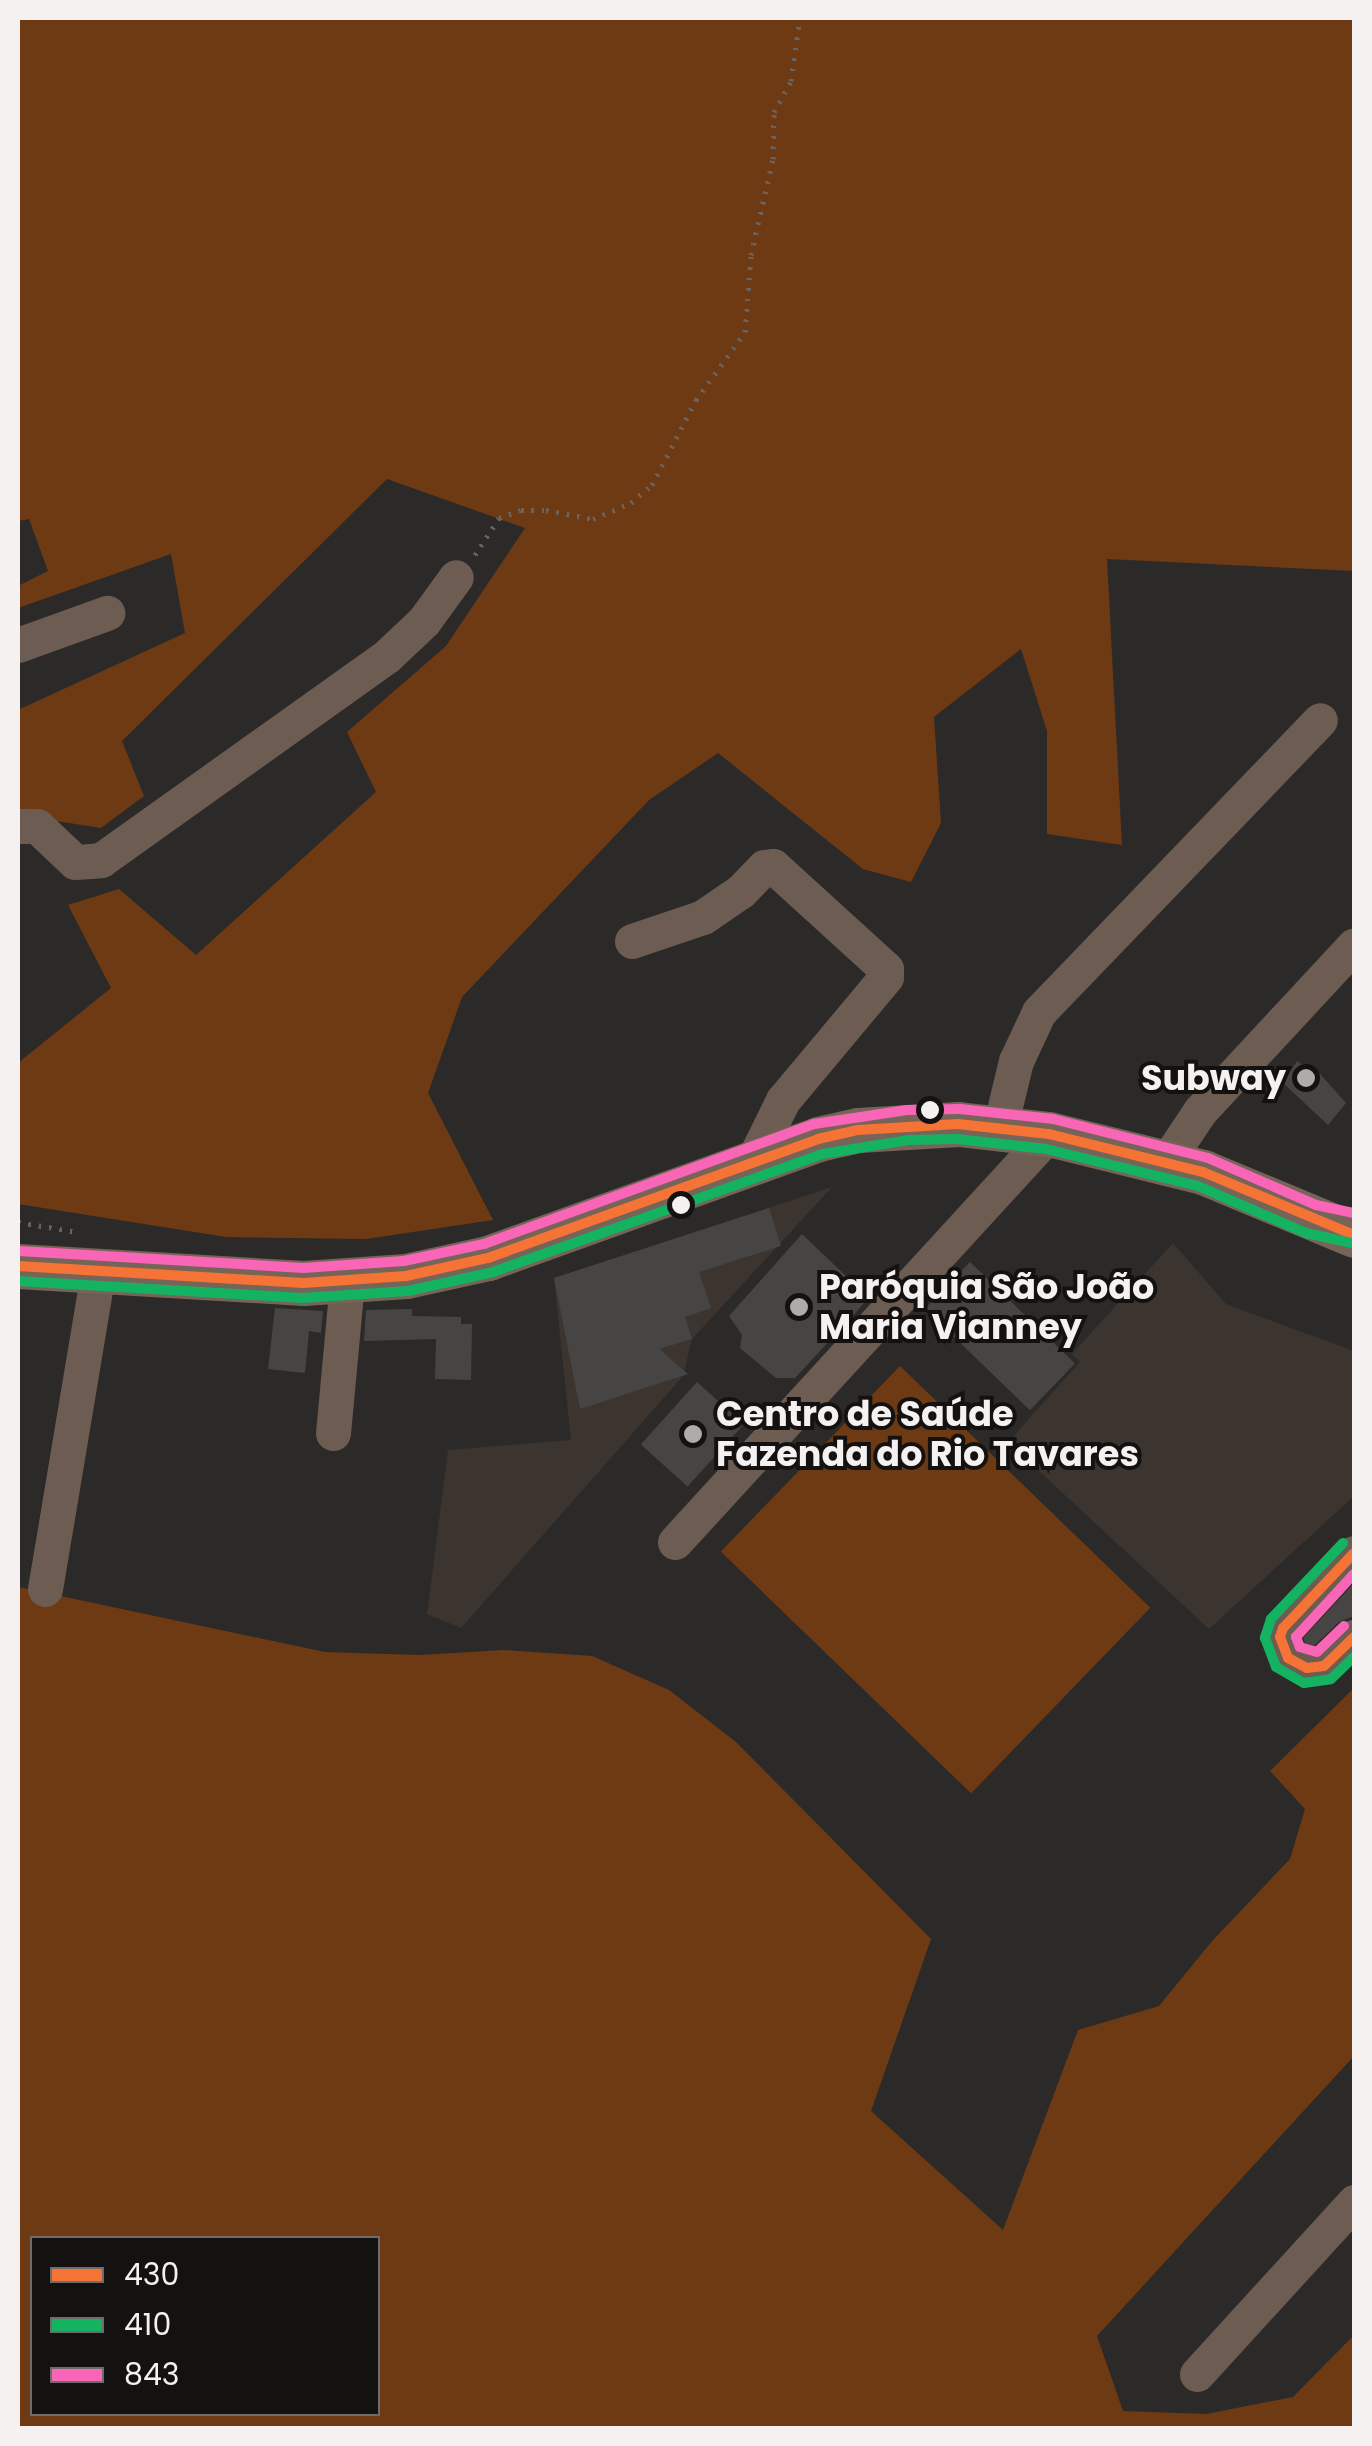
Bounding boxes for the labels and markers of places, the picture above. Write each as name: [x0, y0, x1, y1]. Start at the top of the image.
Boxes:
place label: Subway: [1141, 1057, 1286, 1099]
marker: Subway: [1295, 1067, 1317, 1089]
unlabelled marker: [920, 1100, 940, 1120]
unlabelled marker: [671, 1195, 691, 1215]
place label: Paróquia São João Maria Vianney: [819, 1266, 1154, 1348]
marker: Paróquia São João Maria Vianney: [788, 1296, 810, 1318]
place label: Centro de Saúde Fazenda do Rio Tavares: [716, 1393, 1139, 1475]
marker: Centro de Saúde Fazenda do Rio Tavares: [680, 1421, 706, 1447]

